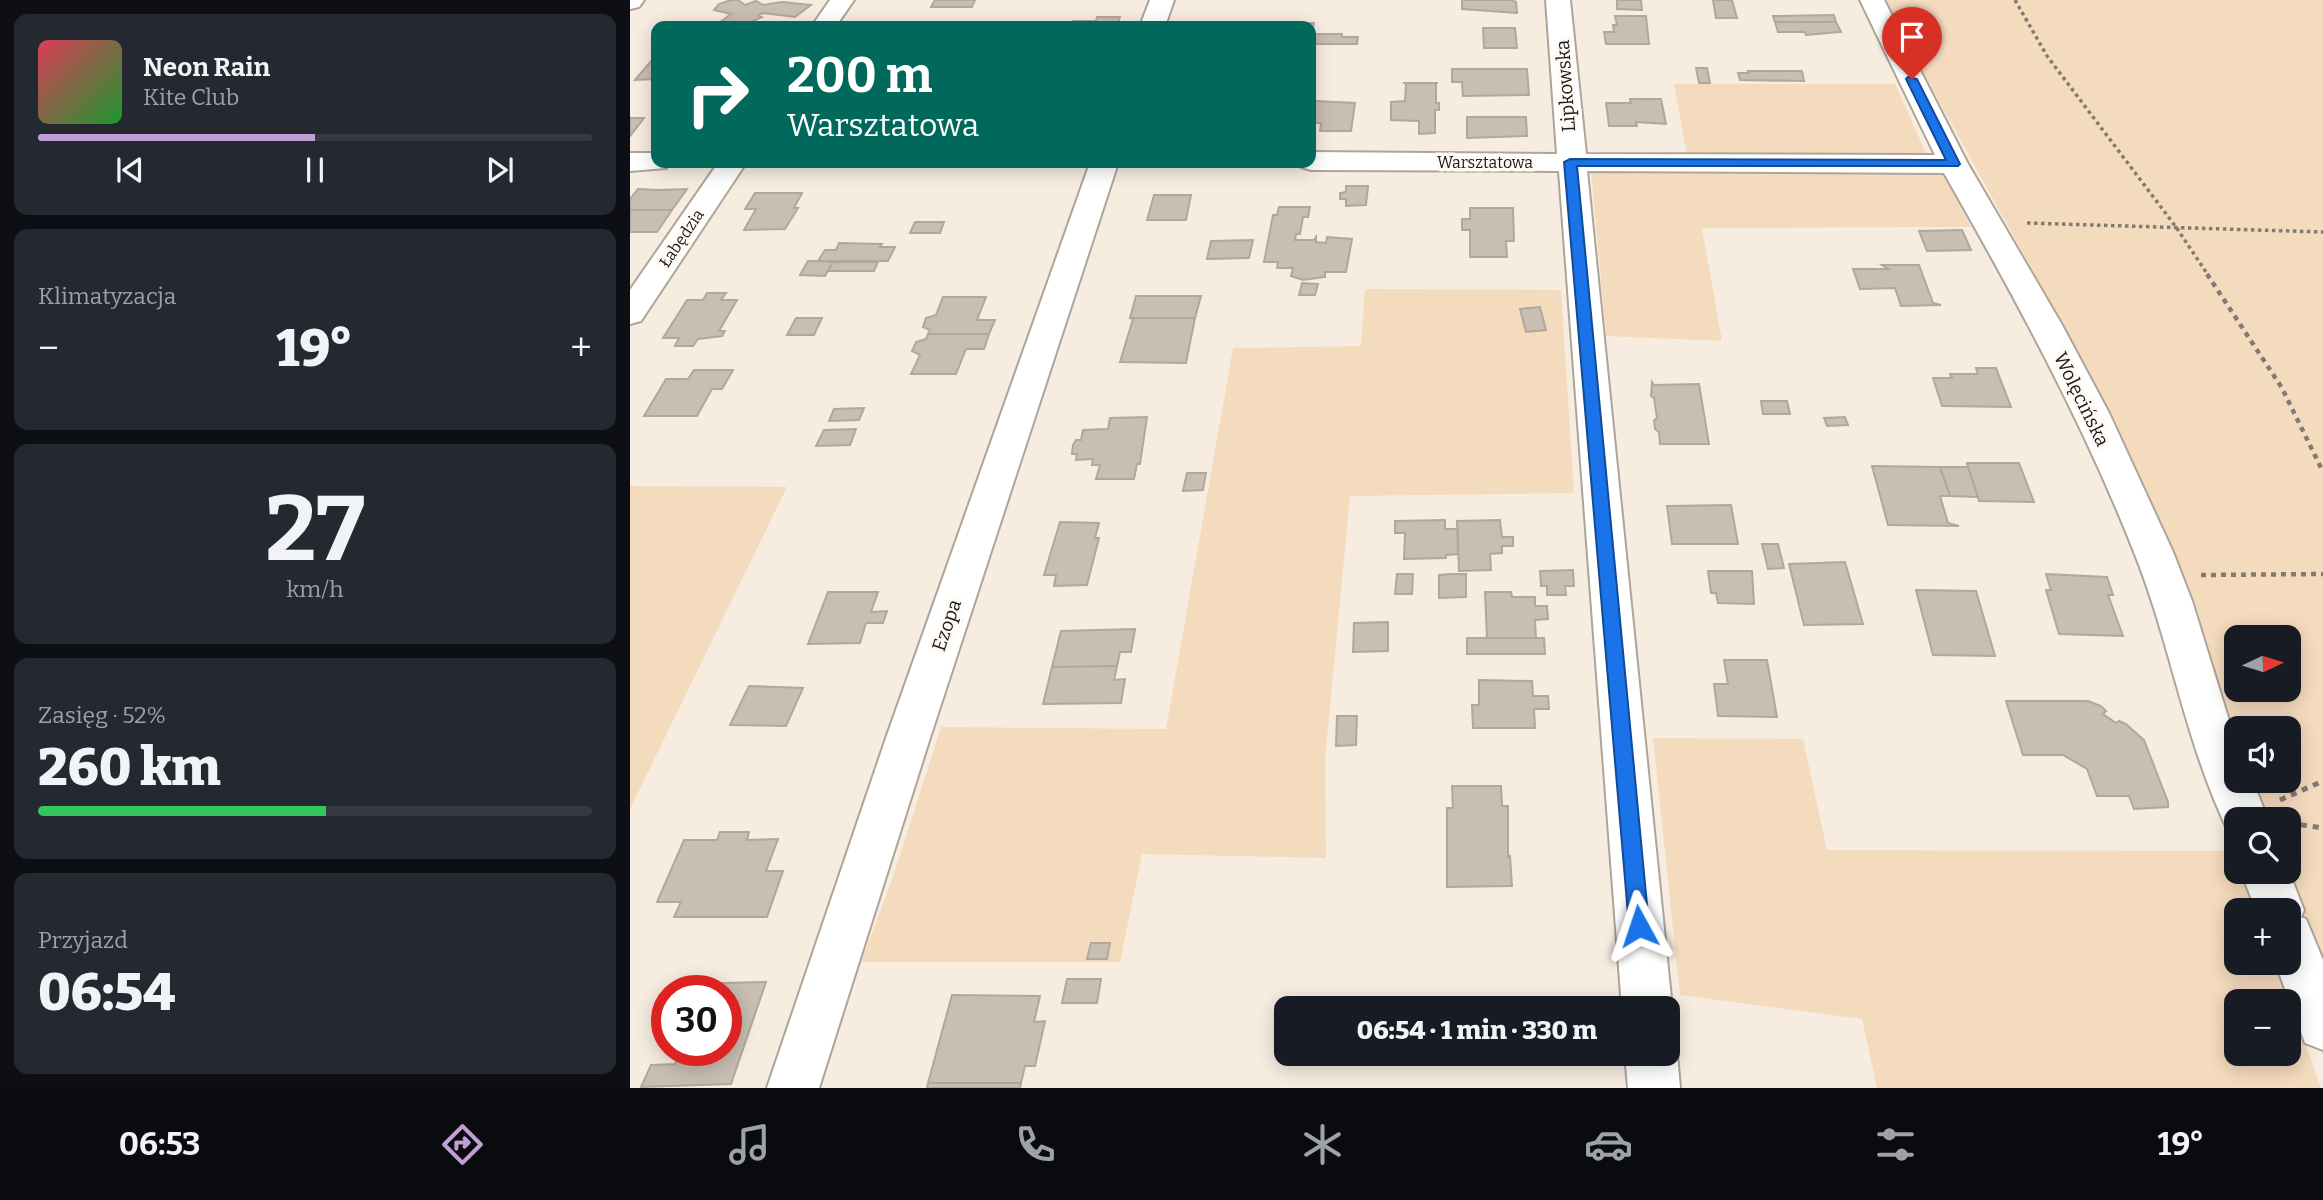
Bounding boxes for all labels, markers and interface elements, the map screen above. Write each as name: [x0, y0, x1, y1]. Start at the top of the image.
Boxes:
pin: [1882, 7, 1942, 79]
icon: arrive: [1893, 18, 1931, 56]
street label: Lipkowska: [1551, 39, 1580, 133]
text: 200 m: [787, 46, 932, 105]
icon: right: [672, 49, 763, 140]
text: Neon Rain: [143, 52, 270, 83]
text: Kite Club: [143, 83, 239, 111]
text: Warsztatowa: [787, 106, 979, 144]
icon: previous: [111, 151, 149, 189]
icon: pause: [296, 151, 334, 189]
icon: next: [481, 151, 519, 189]
street label: Warsztatowa: [1437, 153, 1533, 172]
street label: Łabędzia: [655, 205, 708, 271]
text: Klimatyzacja: [38, 282, 176, 310]
text: 19°: [276, 317, 353, 380]
text: −: [38, 325, 59, 371]
text: +: [570, 325, 592, 371]
street label: Wolęcińska: [2049, 348, 2114, 451]
text: 27: [265, 475, 365, 584]
text: km/h: [287, 575, 343, 603]
street label: Ezopa: [927, 596, 966, 654]
north arrow: [2224, 625, 2301, 702]
map controls: [2224, 625, 2301, 1066]
text: Zasięg · 52%: [38, 701, 166, 729]
button: sound: [2224, 716, 2301, 793]
text: 260 km: [38, 736, 221, 799]
button: search: [2224, 807, 2301, 884]
position arrow: [1602, 889, 1676, 963]
button: +: [2224, 898, 2301, 975]
text: Przyjazd: [38, 926, 128, 954]
text: 06:54: [38, 961, 175, 1024]
speed limit sign: 30: [651, 975, 742, 1066]
button: −: [2224, 989, 2301, 1066]
text: 06:54 · 1 min · 330 m: [1357, 1015, 1597, 1046]
icon: directions: [438, 1120, 487, 1169]
icon: music: [725, 1120, 774, 1169]
icon: phone: [1011, 1120, 1060, 1169]
icon: climate: [1298, 1120, 1347, 1169]
icon: car: [1584, 1120, 1633, 1169]
icon: filters: [1871, 1120, 1920, 1169]
text: 06:53: [119, 1125, 201, 1163]
text: 19°: [2158, 1125, 2204, 1163]

